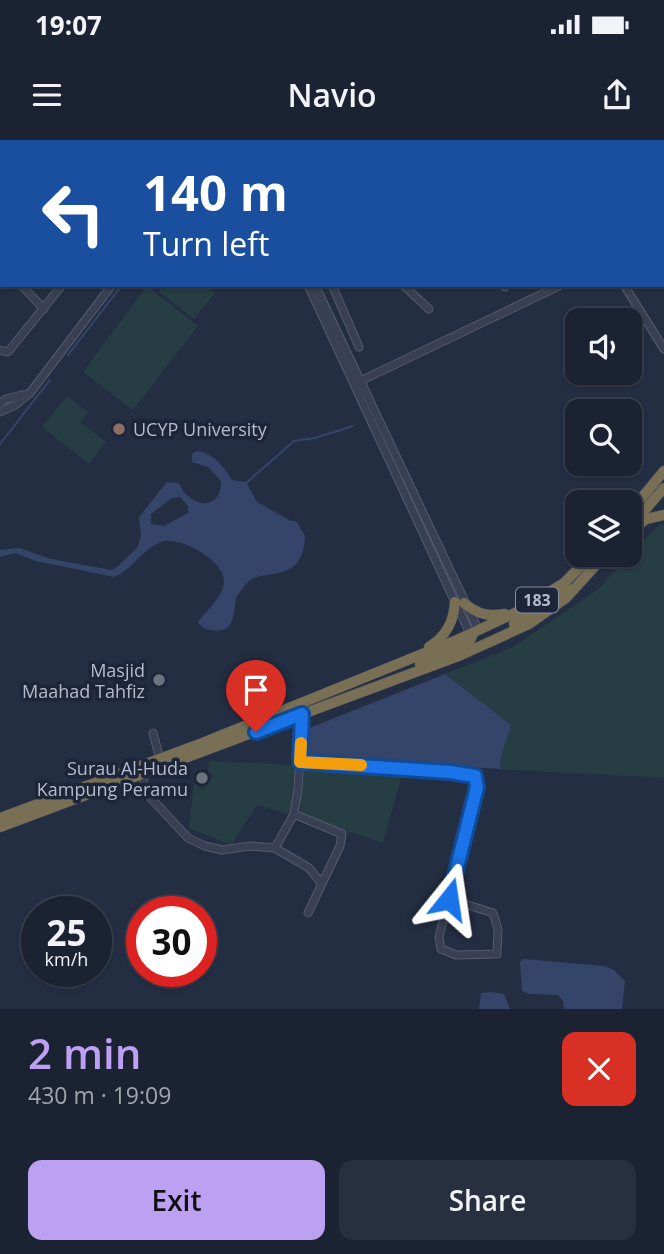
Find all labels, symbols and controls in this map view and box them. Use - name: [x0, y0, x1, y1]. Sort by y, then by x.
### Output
- text: 19:07: [35, 7, 102, 43]
- text: Navio: [287, 73, 377, 116]
- icon: menu: [28, 76, 66, 114]
- icon: share: [598, 76, 636, 114]
- text: 140 m: [143, 159, 288, 225]
- icon: left: [28, 168, 119, 259]
- text: Turn left: [143, 222, 269, 265]
- map controls: [565, 308, 642, 567]
- button: sound: [565, 308, 642, 385]
- button: search: [565, 399, 642, 476]
- place label: UCYP University: [133, 417, 268, 441]
- marker: UCYP University: [111, 421, 127, 437]
- button: layers: [565, 490, 642, 567]
- road number: 183: [516, 587, 558, 612]
- place label: Masjid Maahad Tahfiz: [22, 658, 145, 703]
- pin: [226, 660, 286, 732]
- icon: arrive: [237, 671, 275, 709]
- marker: Masjid Maahad Tahfiz: [151, 672, 167, 688]
- place label: Surau Al-Huda Kampung Peramu: [37, 756, 188, 801]
- marker: Surau Al-Huda Kampung Peramu: [194, 770, 210, 786]
- position arrow: [412, 862, 486, 936]
- speed limit sign: 30: [126, 896, 217, 987]
- text: 25: [46, 909, 87, 956]
- text: km/h: [45, 947, 88, 971]
- text: 2 min: [28, 1024, 141, 1081]
- button: close: [562, 1032, 636, 1106]
- text: 430 m · 19:09: [28, 1079, 171, 1111]
- button: Exit: [28, 1160, 325, 1240]
- button: Share: [339, 1160, 636, 1240]

